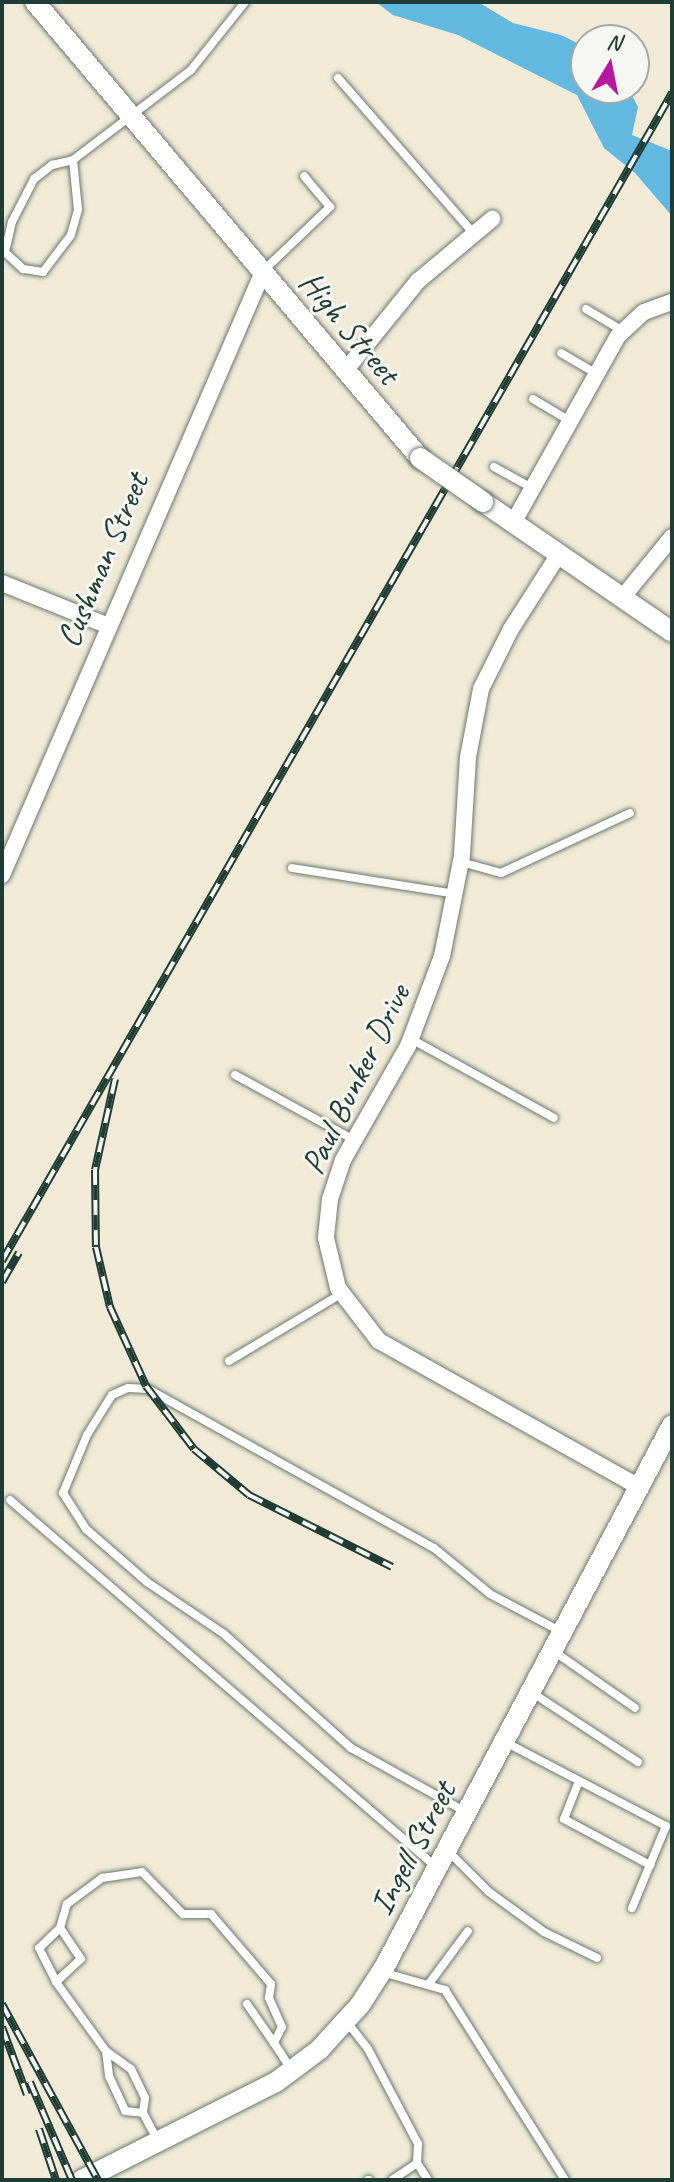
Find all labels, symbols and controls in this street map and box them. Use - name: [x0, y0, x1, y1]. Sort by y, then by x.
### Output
- north arrow: [570, 24, 650, 104]
- text: N: [605, 27, 623, 57]
- street label: High Street: [291, 262, 409, 392]
- street label: Cushman Street: [47, 467, 157, 653]
- street label: Paul Bunker Drive: [291, 977, 419, 1181]
- street label: Ingell Street: [360, 1774, 464, 1922]

